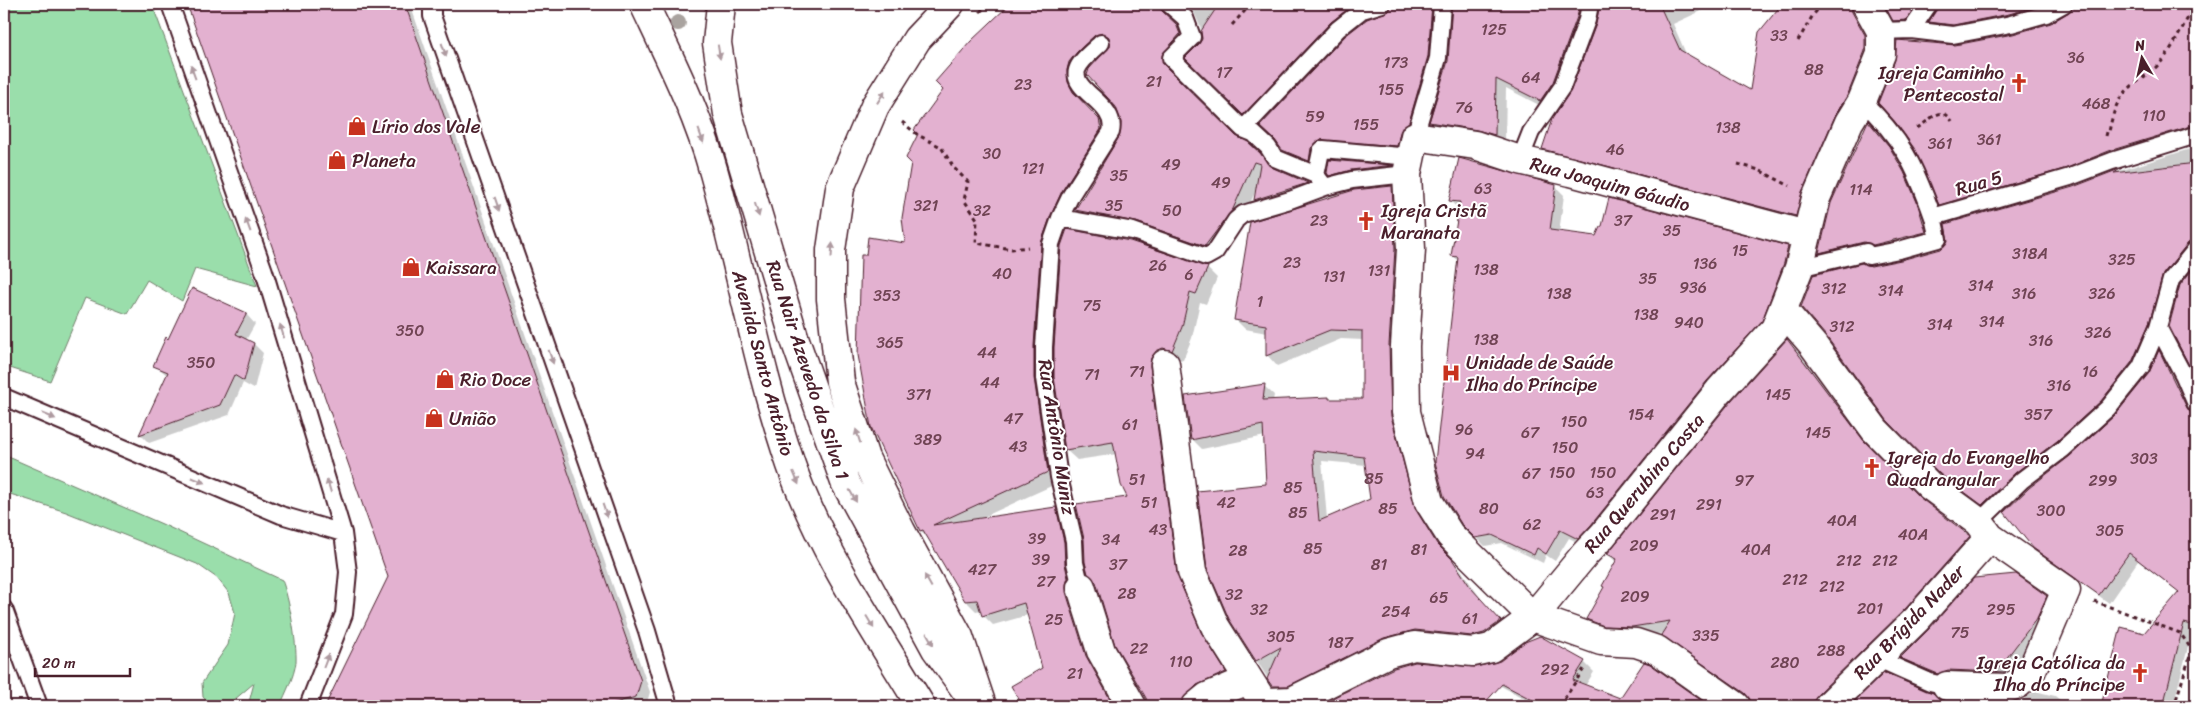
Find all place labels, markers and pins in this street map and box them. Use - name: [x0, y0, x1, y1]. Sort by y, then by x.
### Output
- place label: Igreja Caminho Pentecostal: [1877, 56, 2005, 111]
- church icon: Igreja Caminho Pentecostal: [2008, 72, 2030, 94]
- place label: Lírio dos Vale: [372, 110, 481, 143]
- shop icon: Lírio dos Vale: [346, 115, 368, 137]
- place label: Planeta: [352, 144, 416, 177]
- shop icon: Planeta: [326, 149, 348, 171]
- place label: Igreja Cristã Maranata: [1380, 194, 1487, 249]
- church icon: Igreja Cristã Maranata: [1355, 210, 1377, 232]
- place label: Kaissara: [426, 251, 497, 284]
- shop icon: Kaissara: [400, 256, 422, 278]
- place label: Unidade de Saúde Ilha do Príncipe: [1465, 346, 1613, 401]
- hospital icon: Unidade de Saúde Ilha do Príncipe: [1440, 362, 1462, 384]
- place label: Rio Doce: [460, 363, 532, 396]
- shop icon: Rio Doce: [434, 368, 456, 390]
- place label: União: [449, 402, 497, 435]
- shop icon: União: [423, 407, 445, 429]
- place label: Igreja do Evangelho Quadrangular: [1886, 441, 2049, 496]
- church icon: Igreja do Evangelho Quadrangular: [1861, 457, 1883, 479]
- place label: Igreja Católica da Ilha do Príncipe: [1976, 646, 2125, 701]
- church icon: Igreja Católica da Ilha do Príncipe: [2129, 662, 2151, 684]

